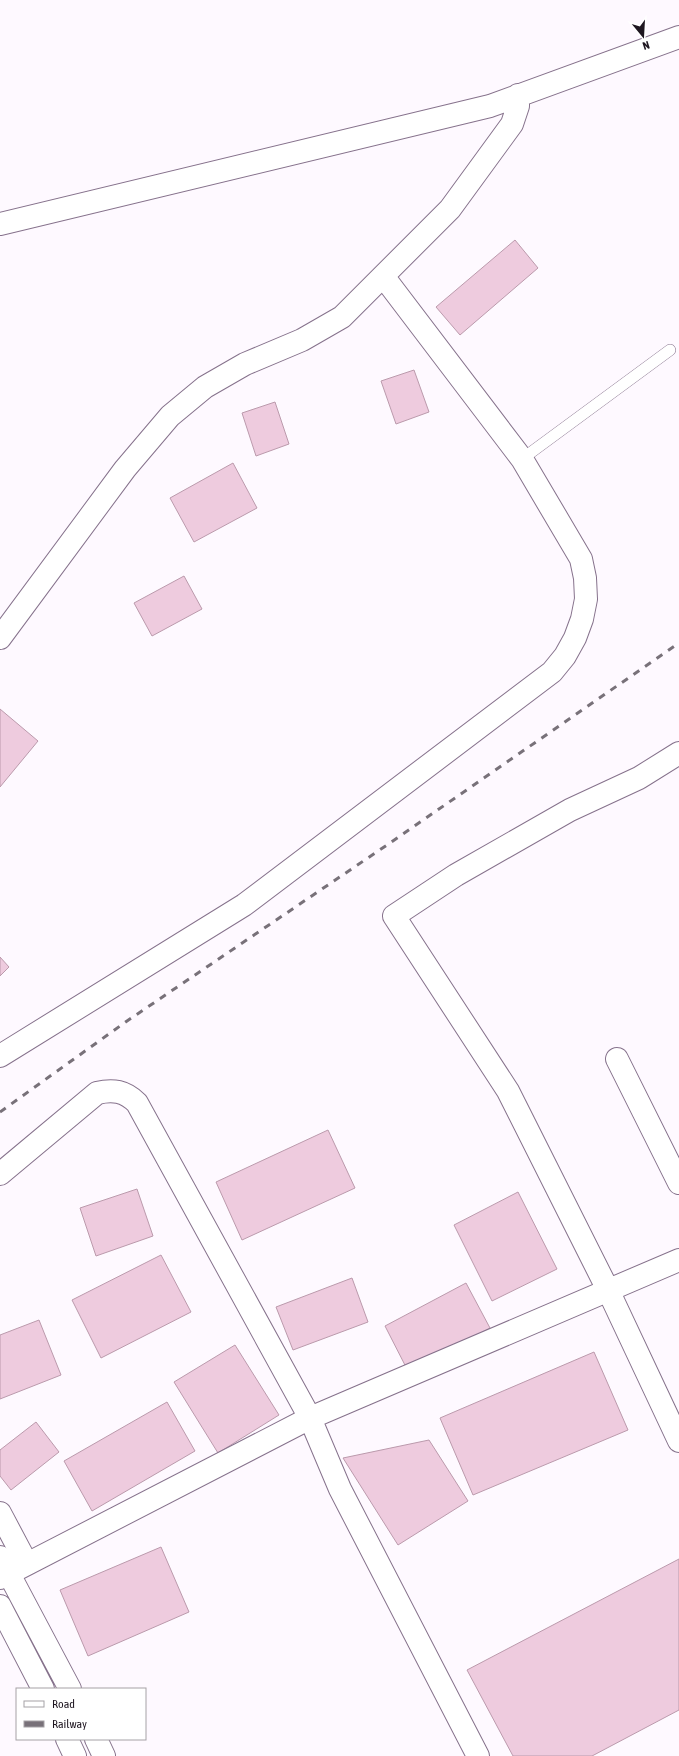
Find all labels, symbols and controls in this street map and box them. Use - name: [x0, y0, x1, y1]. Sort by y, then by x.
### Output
- north arrow: [623, 16, 663, 56]
- text: N: [641, 39, 651, 52]
- legend: [16, 1688, 146, 1740]
- text: Road: [52, 1697, 75, 1711]
- text: Railway: [52, 1717, 87, 1731]

